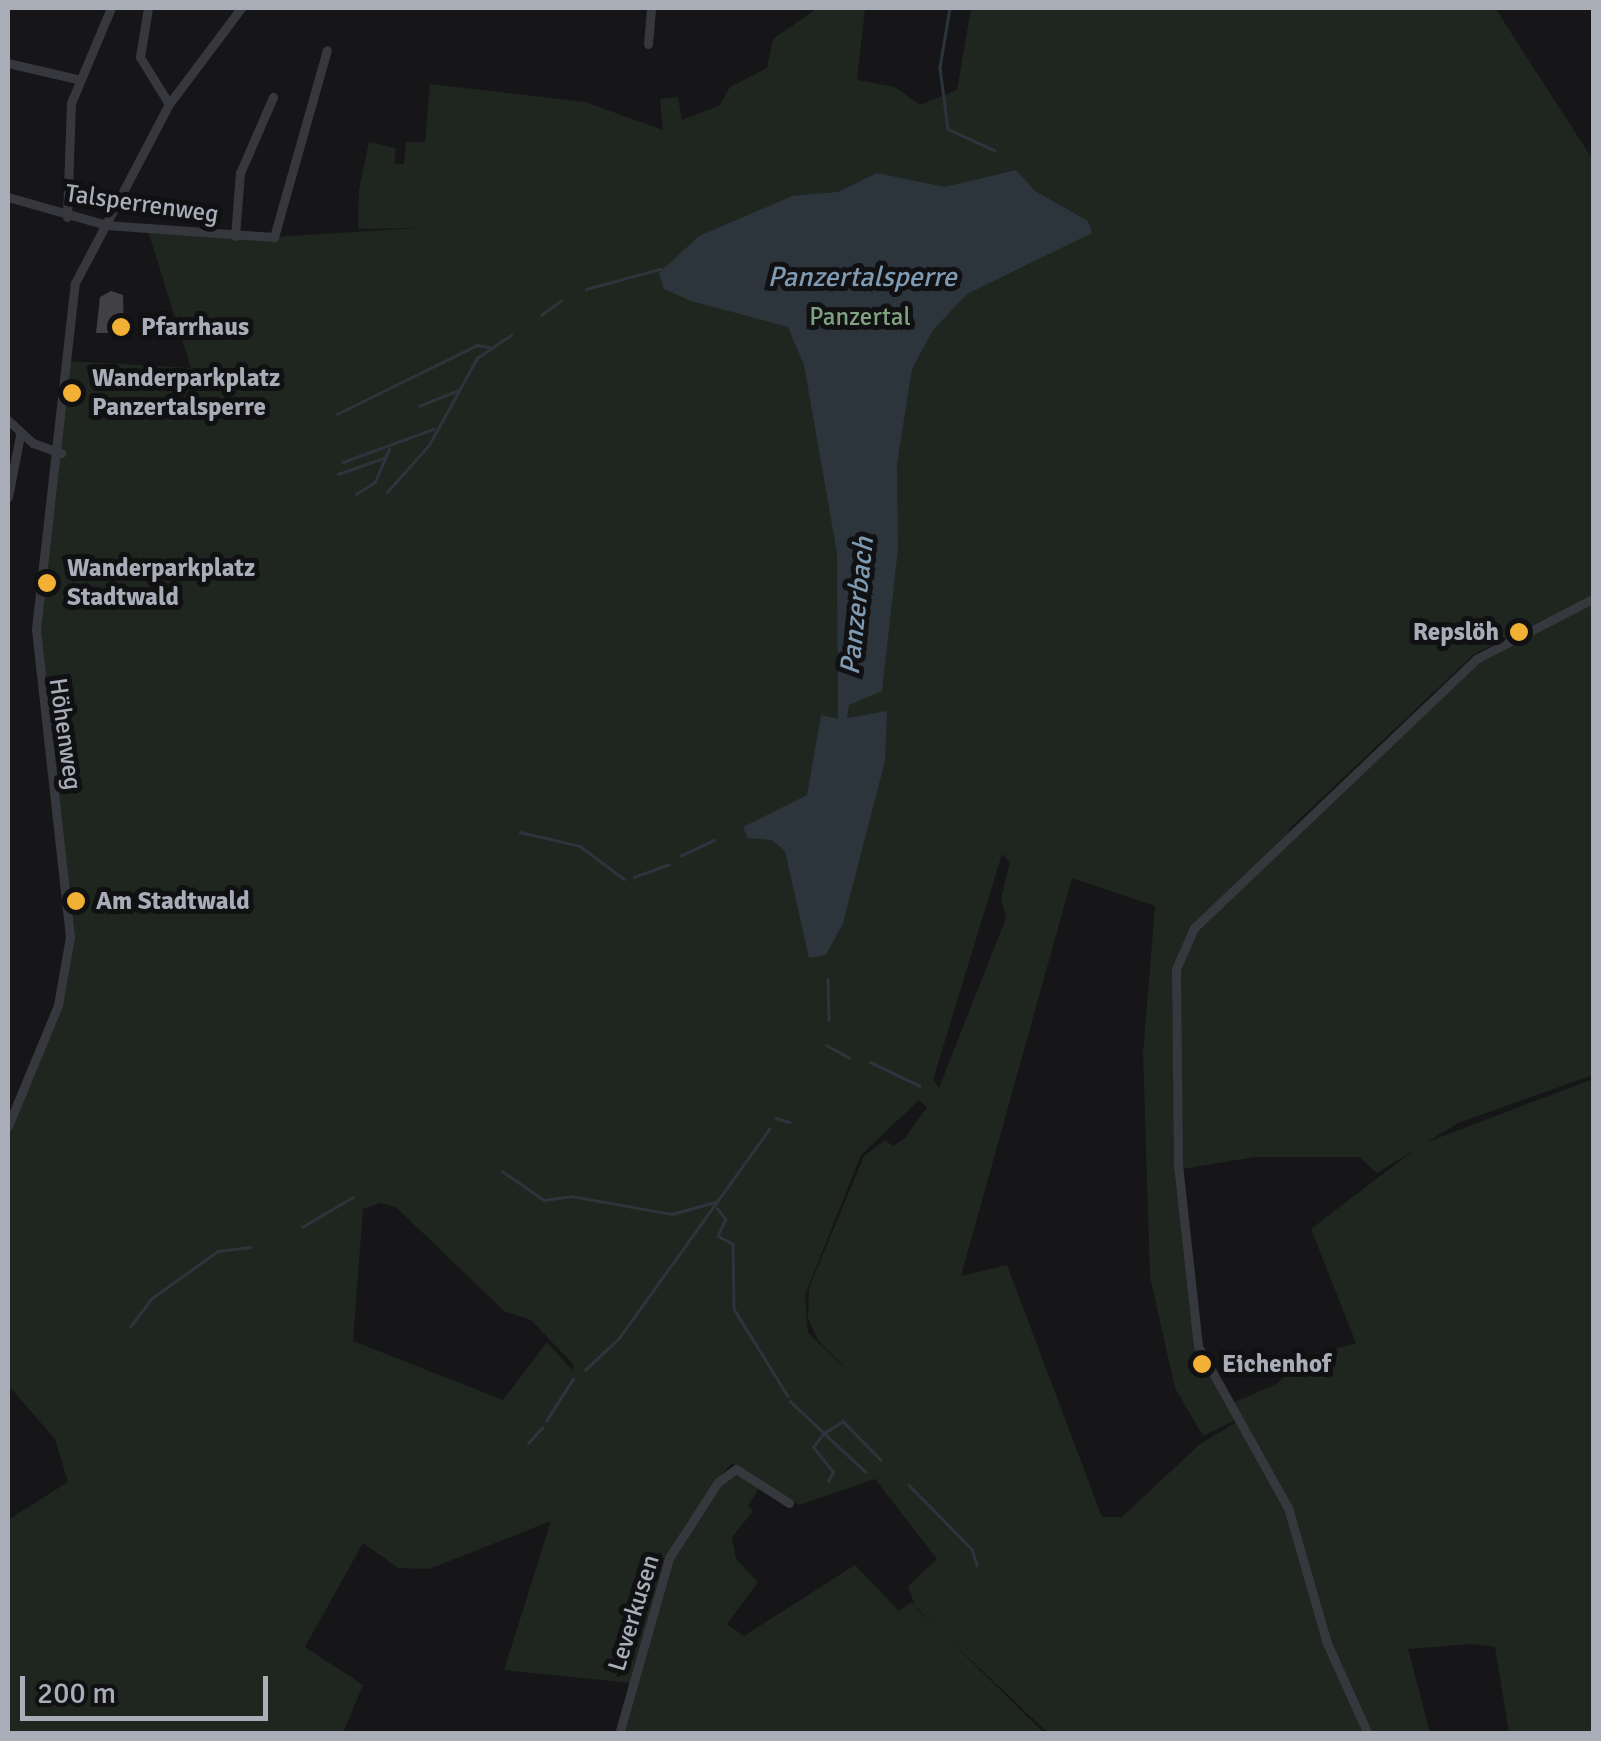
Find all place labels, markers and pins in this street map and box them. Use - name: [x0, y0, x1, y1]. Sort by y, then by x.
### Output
- place label: Pfarrhaus: [141, 312, 249, 342]
- marker: Pfarrhaus: [110, 316, 132, 338]
- place label: Wanderparkplatz Panzertalsperre: [92, 364, 280, 423]
- marker: Wanderparkplatz Panzertalsperre: [61, 382, 83, 404]
- place label: Wanderparkplatz Stadtwald: [67, 554, 255, 613]
- marker: Wanderparkplatz Stadtwald: [36, 572, 58, 594]
- place label: Repslöh: [1413, 617, 1499, 647]
- marker: Repslöh: [1508, 621, 1530, 643]
- place label: Am Stadtwald: [96, 886, 250, 916]
- marker: Am Stadtwald: [65, 890, 87, 912]
- place label: Eichenhof: [1222, 1349, 1331, 1379]
- marker: Eichenhof: [1191, 1353, 1213, 1375]

